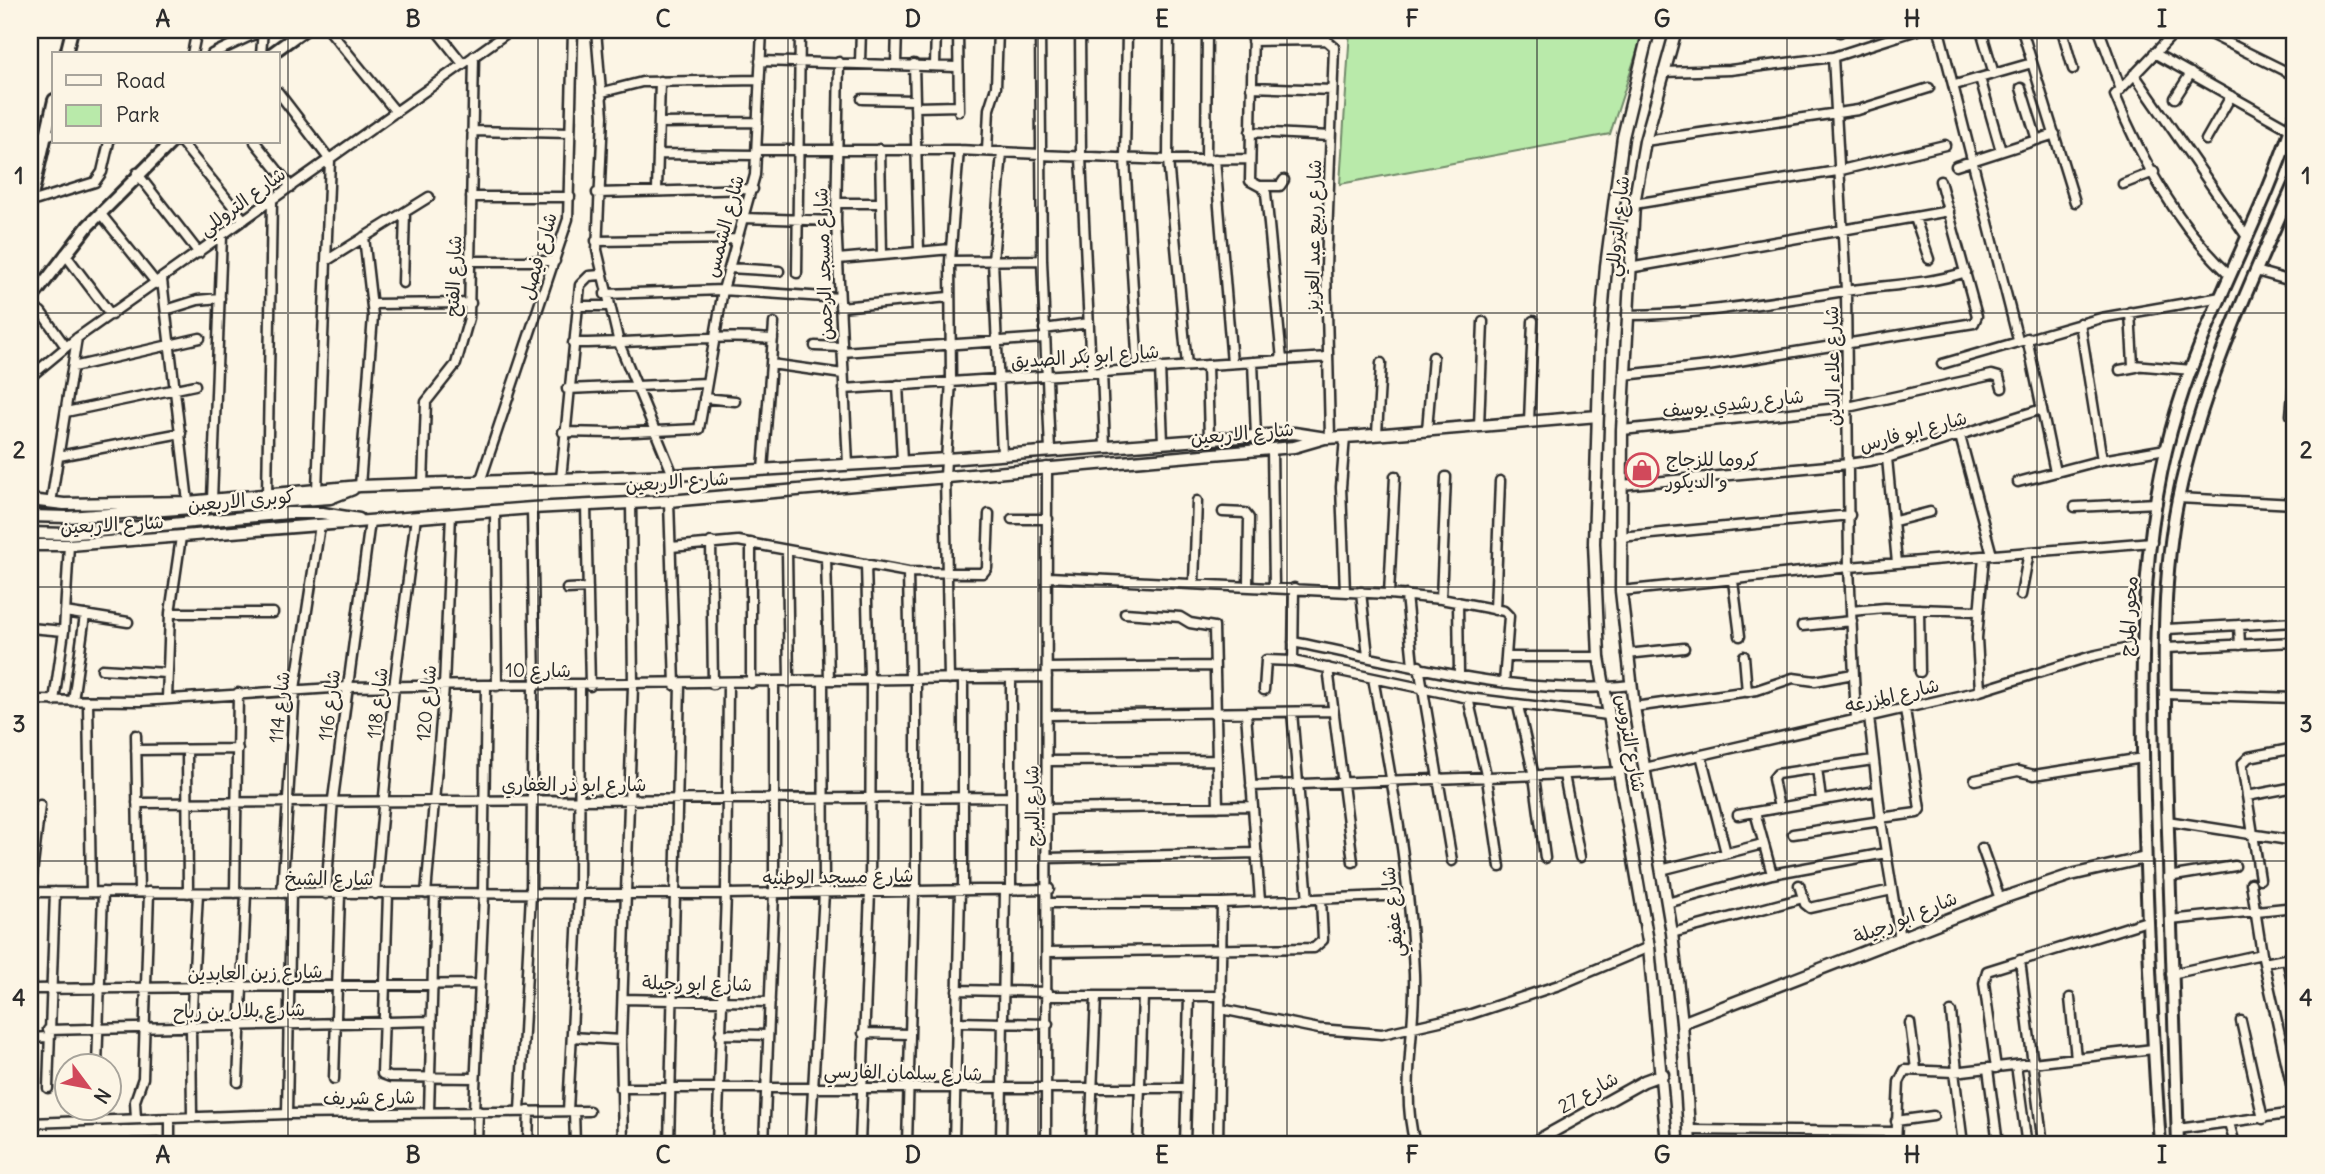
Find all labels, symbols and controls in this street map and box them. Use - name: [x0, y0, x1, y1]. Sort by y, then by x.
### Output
- text: A: [156, 4, 171, 33]
- text: B: [405, 4, 421, 33]
- text: C: [655, 4, 671, 33]
- text: D: [905, 4, 921, 33]
- text: E: [1155, 4, 1169, 33]
- text: F: [1405, 4, 1419, 33]
- text: G: [1654, 4, 1670, 33]
- text: H: [1904, 4, 1920, 33]
- text: I: [2157, 4, 2167, 33]
- legend: [52, 52, 280, 144]
- text: Road: [116, 67, 165, 94]
- text: Park: [116, 101, 159, 128]
- street label: شارع ربيع عبد العزيز: [1300, 159, 1328, 315]
- text: 1: [14, 161, 24, 190]
- street label: شارع التروللي: [194, 161, 293, 245]
- text: 1: [2301, 161, 2311, 190]
- street label: شارع الشمس: [699, 172, 751, 280]
- street label: شارع التروللي: [1600, 174, 1639, 278]
- street label: شارع مسجد الرحمن: [808, 187, 840, 341]
- street label: شارع فيصل: [514, 210, 564, 303]
- street label: شارع الفتح: [440, 235, 468, 317]
- street label: شارع علاء الدين: [1819, 305, 1847, 427]
- street label: شارع ابو بكر الصديق: [1010, 339, 1160, 375]
- street label: شارع رشدي يوسف: [1661, 384, 1805, 425]
- street label: شارع ابو فارس: [1856, 405, 1970, 459]
- street label: شارع الاربعين: [1189, 417, 1295, 451]
- text: 2: [13, 435, 26, 464]
- text: 2: [2300, 435, 2313, 464]
- place label: كروما للزجاج و الديكور: [1664, 447, 1759, 494]
- shop icon: كروما للزجاج و الديكور: [1623, 451, 1661, 489]
- street label: شارع الاربعين: [624, 465, 730, 499]
- street label: كوبرى الاربعين: [187, 483, 296, 518]
- street label: شارع الاربعين: [60, 509, 165, 541]
- street label: محور المرج: [2113, 575, 2144, 657]
- street label: شارع 10: [505, 658, 571, 684]
- street label: شارع 120: [411, 664, 443, 742]
- street label: شارع 118: [361, 666, 395, 740]
- street label: شارع 116: [313, 668, 347, 742]
- street label: شارع 114: [263, 670, 297, 744]
- street label: شارع المزرعه: [1843, 673, 1942, 719]
- street label: شارع التروس: [1609, 692, 1651, 794]
- text: 3: [12, 709, 26, 738]
- text: 3: [2299, 709, 2313, 738]
- street label: شارع البرج: [1019, 765, 1047, 847]
- street label: شارع ابو ذر الغفاري: [502, 772, 647, 799]
- street label: شارع مسجد الوطنيه: [762, 863, 914, 891]
- street label: شارع عفيفي: [1375, 865, 1414, 959]
- street label: شارع الشيخ: [285, 866, 373, 892]
- street label: شارع ابو رجيلة: [1850, 885, 1961, 951]
- street label: شارع زين العابدين: [187, 959, 323, 987]
- street label: شارع ابو رجيلة: [642, 970, 752, 998]
- text: 4: [12, 983, 26, 1012]
- text: 4: [2299, 983, 2313, 1012]
- street label: شارع بلال بن رباح: [173, 997, 305, 1025]
- north arrow: [52, 1052, 122, 1122]
- street label: شارع سلمان الفارسي: [823, 1059, 983, 1090]
- street label: شارع 27: [1554, 1066, 1623, 1120]
- text: N: [89, 1084, 116, 1108]
- street label: شارع شريف: [323, 1084, 415, 1112]
- text: A: [156, 1140, 171, 1169]
- text: B: [405, 1140, 421, 1169]
- text: C: [655, 1140, 671, 1169]
- text: D: [905, 1140, 921, 1169]
- text: E: [1155, 1140, 1169, 1169]
- text: F: [1405, 1140, 1419, 1169]
- text: G: [1654, 1140, 1670, 1169]
- text: H: [1904, 1140, 1920, 1169]
- text: I: [2157, 1140, 2167, 1169]

